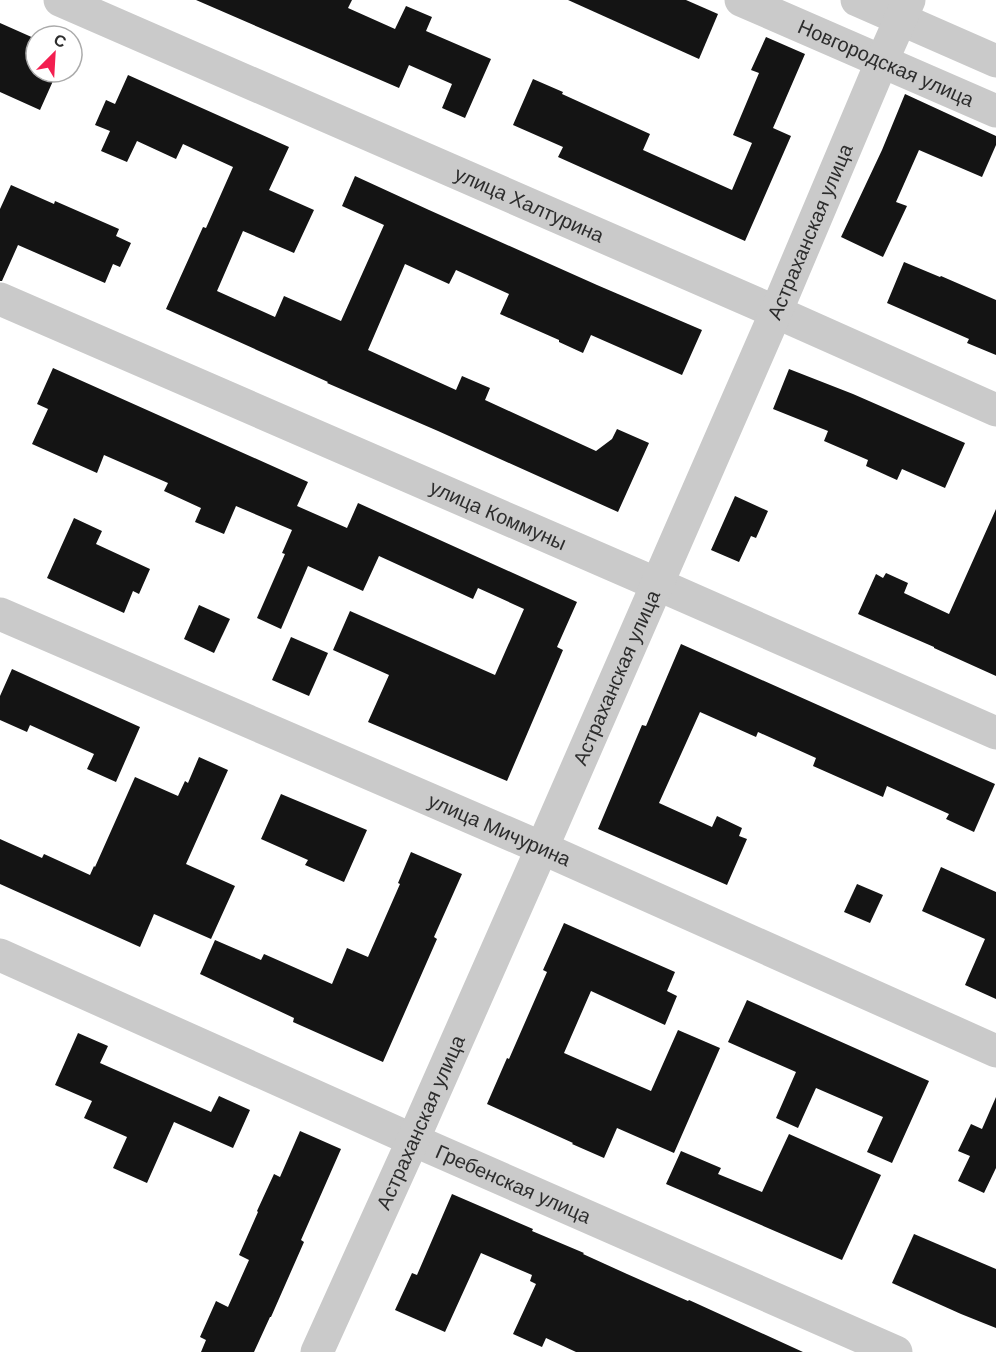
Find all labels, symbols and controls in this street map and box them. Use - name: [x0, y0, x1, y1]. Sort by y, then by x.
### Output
- street label: Новгородская улица: [795, 15, 978, 111]
- north arrow: [24, 24, 84, 84]
- text: С: [51, 31, 69, 51]
- street label: Астраханская улица: [763, 140, 857, 323]
- street label: улица Халтурина: [451, 162, 608, 247]
- street label: улица Коммуны: [427, 476, 570, 554]
- street label: Астраханская улица: [569, 586, 665, 768]
- street label: улица Мичурина: [425, 789, 575, 871]
- street label: Астраханская улица: [372, 1031, 469, 1213]
- street label: Гребенская улица: [432, 1140, 595, 1228]

